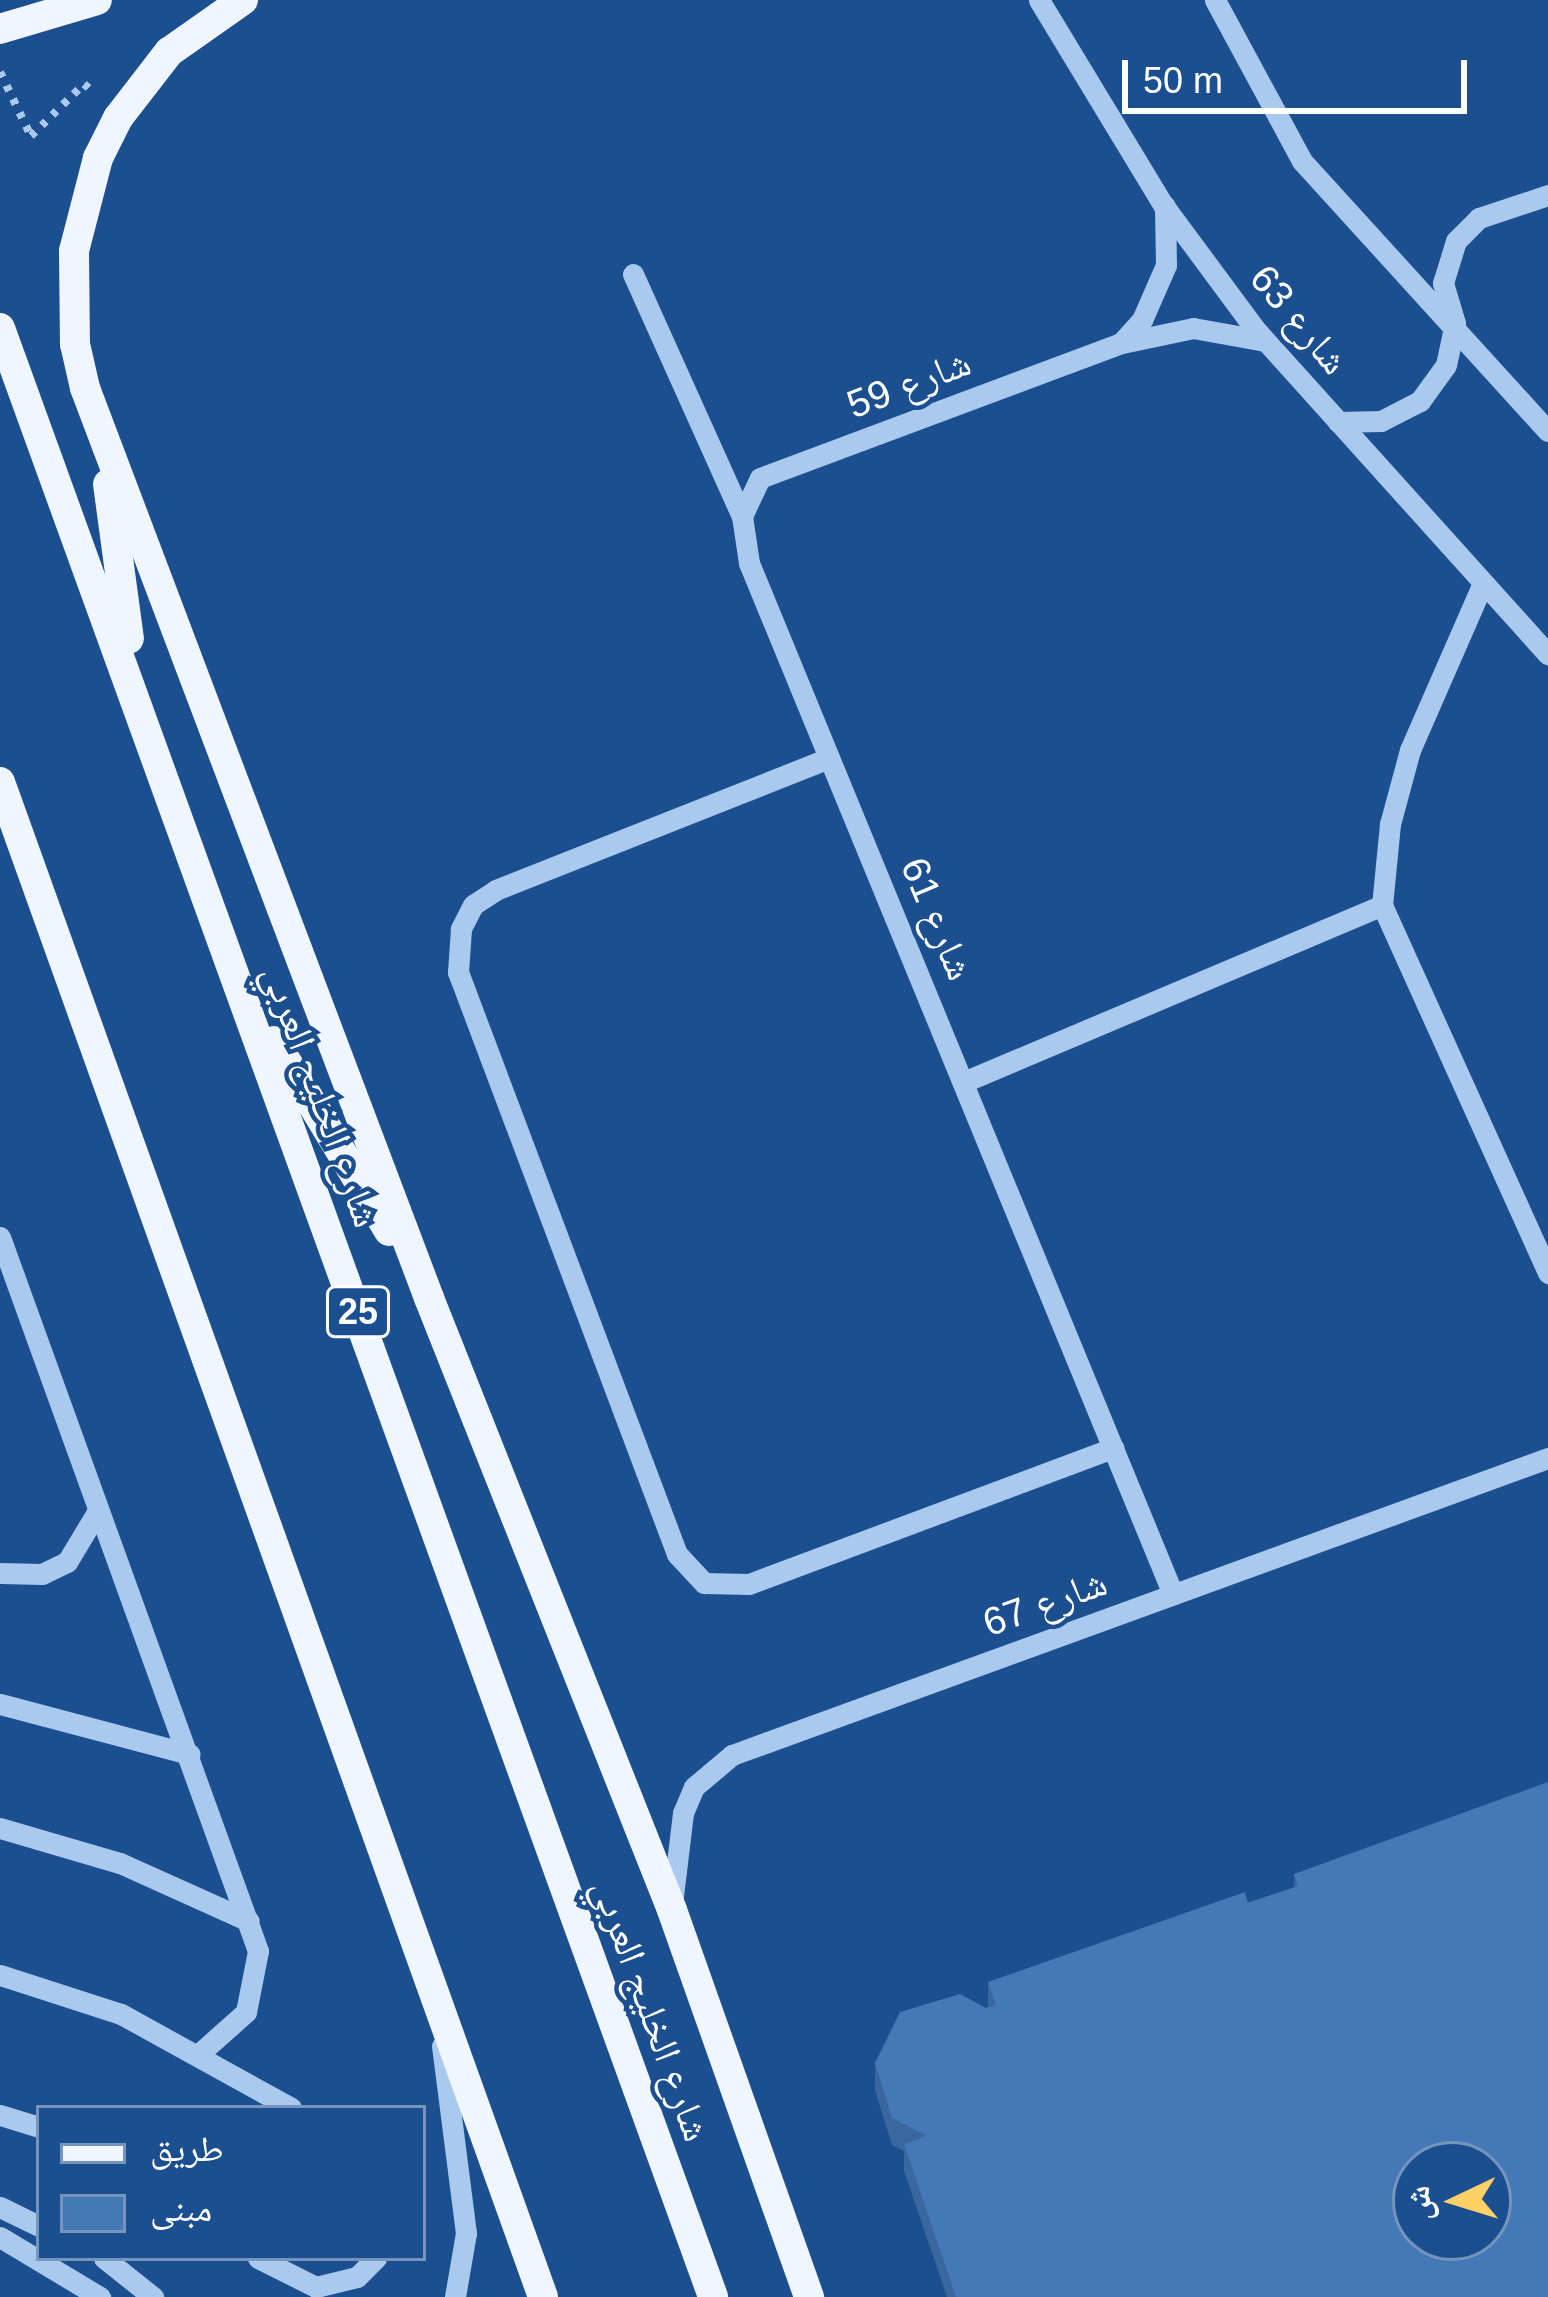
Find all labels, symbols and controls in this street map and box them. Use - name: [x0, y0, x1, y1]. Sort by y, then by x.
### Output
- scale bar: [1128, 36, 1473, 110]
- text: 50 m: [1143, 60, 1223, 101]
- street label: شارع 63: [1240, 256, 1358, 384]
- street label: شارع 59: [841, 339, 977, 429]
- street label: شارع 61: [890, 851, 984, 987]
- street label: شارع الخليج العربي: [252, 958, 390, 1234]
- road number: 25: [325, 1282, 391, 1342]
- street label: شارع 67: [977, 1559, 1113, 1647]
- street label: شارع الخليج العربي: [582, 1872, 720, 2148]
- legend: [36, 2105, 426, 2261]
- text: طريق: [150, 2128, 224, 2169]
- north arrow: [1392, 2141, 1512, 2261]
- text: ش: [1399, 2185, 1438, 2222]
- text: مبنى: [150, 2188, 212, 2229]

